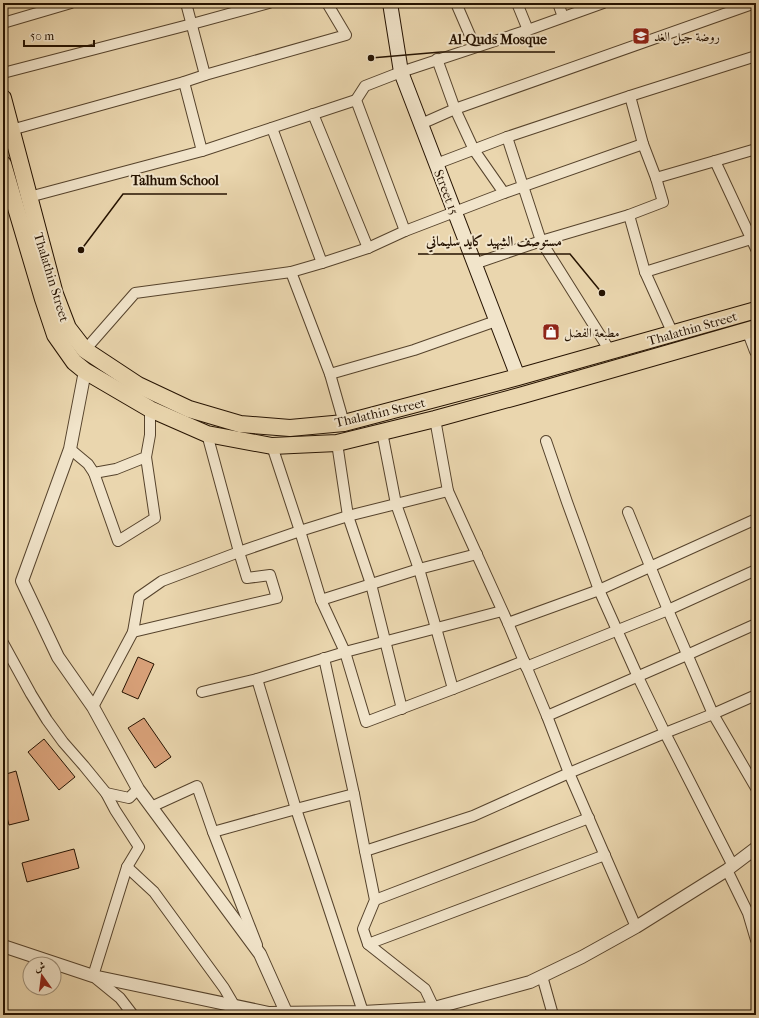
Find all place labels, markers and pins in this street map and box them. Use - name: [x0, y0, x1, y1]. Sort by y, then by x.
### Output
- callout: Al-Quds Mosque: [441, 26, 555, 52]
- school or university icon: روضة جيل الغد: [631, 26, 651, 46]
- place label: روضة جيل الغد: [654, 29, 720, 46]
- callout: Talhum School: [123, 168, 227, 194]
- callout: مستوصف الشهيد كايد سليماني: [418, 228, 570, 254]
- shop icon: مطبعة الفضل: [541, 322, 561, 342]
- place label: مطبعة الفضل: [564, 325, 620, 342]

